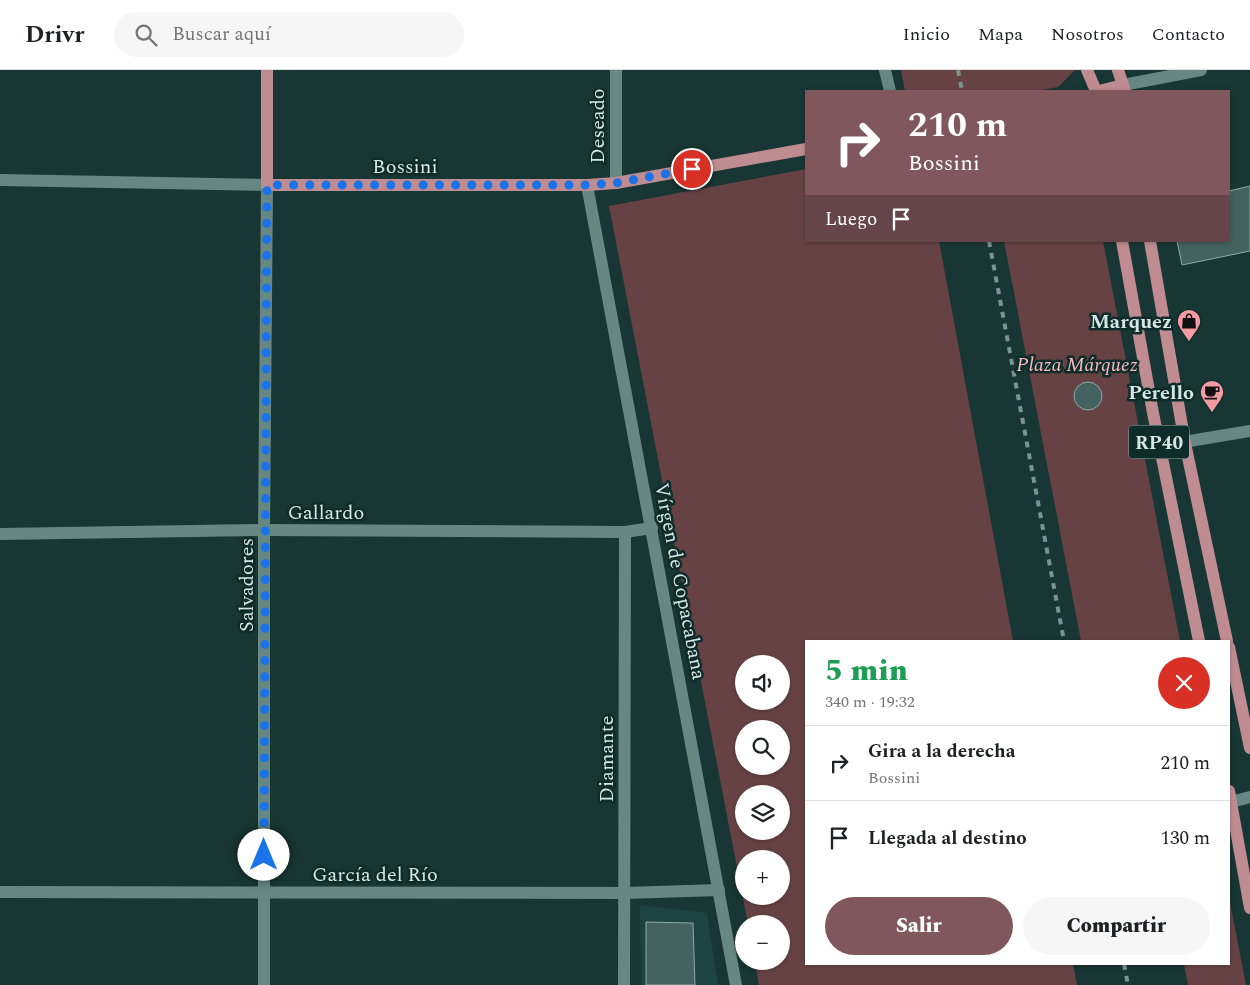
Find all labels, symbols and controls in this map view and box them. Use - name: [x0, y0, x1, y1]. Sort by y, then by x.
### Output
- search box: [114, 12, 464, 57]
- text: Drivr: [25, 17, 84, 53]
- text: Buscar aquí: [172, 20, 271, 49]
- icon: search: [132, 21, 160, 49]
- text: Inicio: [903, 21, 950, 48]
- text: Mapa: [978, 21, 1023, 48]
- text: Nosotros: [1051, 21, 1124, 48]
- text: Contacto: [1152, 21, 1225, 48]
- street label: Deseado: [583, 88, 613, 164]
- text: 210 m: [908, 99, 1007, 152]
- icon: right: [825, 110, 890, 175]
- text: Bossini: [908, 147, 980, 180]
- pin: [671, 148, 713, 190]
- street label: Bossini: [372, 152, 438, 182]
- icon: arrive: [678, 155, 706, 183]
- text: Luego: [825, 205, 877, 234]
- icon: arrive: [887, 205, 915, 233]
- place label: Marquez: [1090, 307, 1172, 337]
- shop icon: Marquez: [1176, 308, 1202, 342]
- park label: Plaza Márquez: [1016, 350, 1138, 380]
- place label: Perello: [1128, 378, 1194, 408]
- cafe icon: Perello: [1199, 379, 1225, 413]
- road number: RP40: [1129, 426, 1189, 458]
- street label: Vírgen de Copacabana: [646, 480, 714, 682]
- street label: Gallardo: [288, 498, 364, 528]
- street label: Salvadores: [232, 538, 262, 632]
- text: 5 min: [825, 648, 908, 694]
- map controls: [735, 655, 790, 970]
- button: sound: [735, 655, 790, 710]
- button: close: [1158, 657, 1210, 709]
- text: 340 m · 19:32: [825, 690, 915, 714]
- street label: Diamante: [592, 716, 622, 802]
- button: search: [735, 720, 790, 775]
- text: Gira a la derecha: [868, 737, 1015, 766]
- icon: right: [825, 749, 853, 777]
- text: 210 m: [1160, 749, 1210, 778]
- text: Bossini: [868, 766, 920, 790]
- button: layers: [735, 785, 790, 840]
- icon: arrive: [825, 824, 853, 852]
- text: Llegada al destino: [868, 824, 1027, 853]
- text: 130 m: [1160, 824, 1210, 853]
- position arrow: [237, 828, 289, 880]
- button: +: [735, 850, 790, 905]
- street label: García del Río: [312, 860, 438, 890]
- button: Salir: [825, 897, 1013, 955]
- button: Compartir: [1023, 897, 1210, 955]
- button: −: [735, 915, 790, 970]

